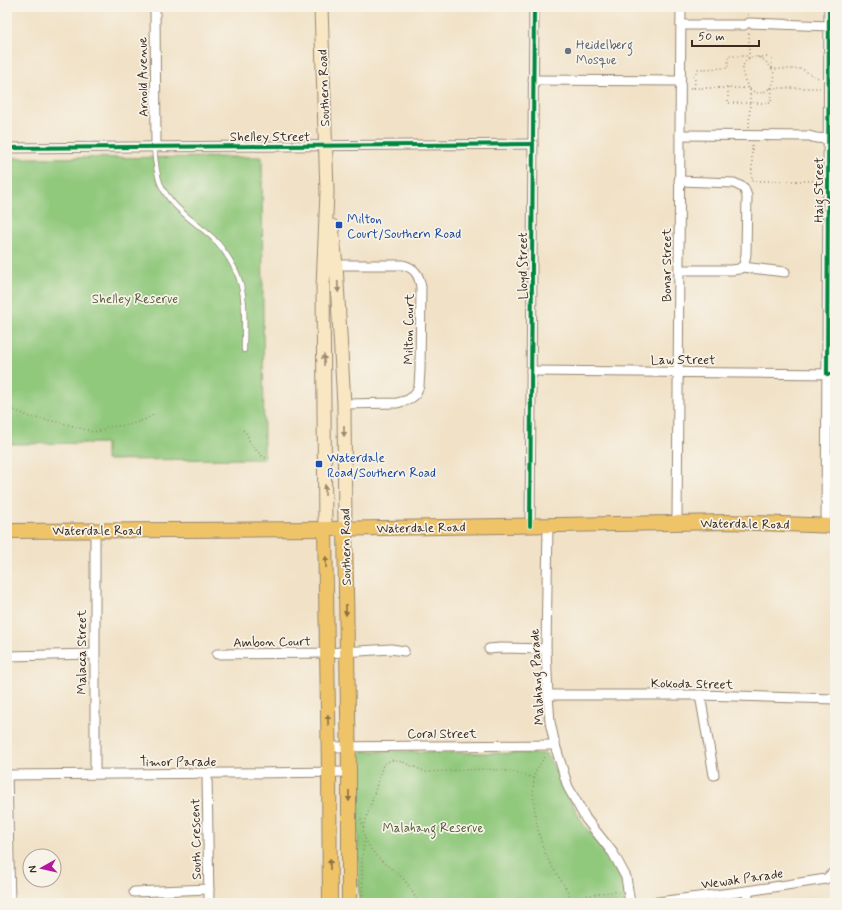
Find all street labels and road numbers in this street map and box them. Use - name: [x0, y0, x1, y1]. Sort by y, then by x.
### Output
- street label: Arnold Avenue: [134, 37, 153, 117]
- street label: Southern Road: [315, 49, 334, 127]
- street label: Shelley Street: [230, 129, 310, 146]
- street label: Haig Street: [811, 157, 830, 223]
- street label: Bonar Street: [659, 228, 676, 302]
- street label: Lloyd Street: [515, 232, 532, 300]
- street label: Milton Court: [400, 293, 419, 365]
- street label: Law Street: [651, 352, 715, 369]
- street label: Southern Road: [337, 508, 356, 586]
- street label: Waterdale Road: [700, 515, 790, 534]
- street label: Waterdale Road: [376, 519, 466, 538]
- street label: Waterdale Road: [52, 523, 142, 540]
- street label: Malacca Street: [74, 609, 91, 694]
- street label: Malahang Parade: [526, 628, 551, 726]
- street label: Ambon Court: [233, 633, 311, 652]
- street label: Kokoda Street: [651, 675, 734, 694]
- street label: Coral Street: [407, 726, 477, 743]
- street label: Timor Parade: [140, 754, 216, 771]
- street label: South Crescent: [187, 798, 206, 880]
- street label: Wewak Parade: [700, 865, 784, 894]

